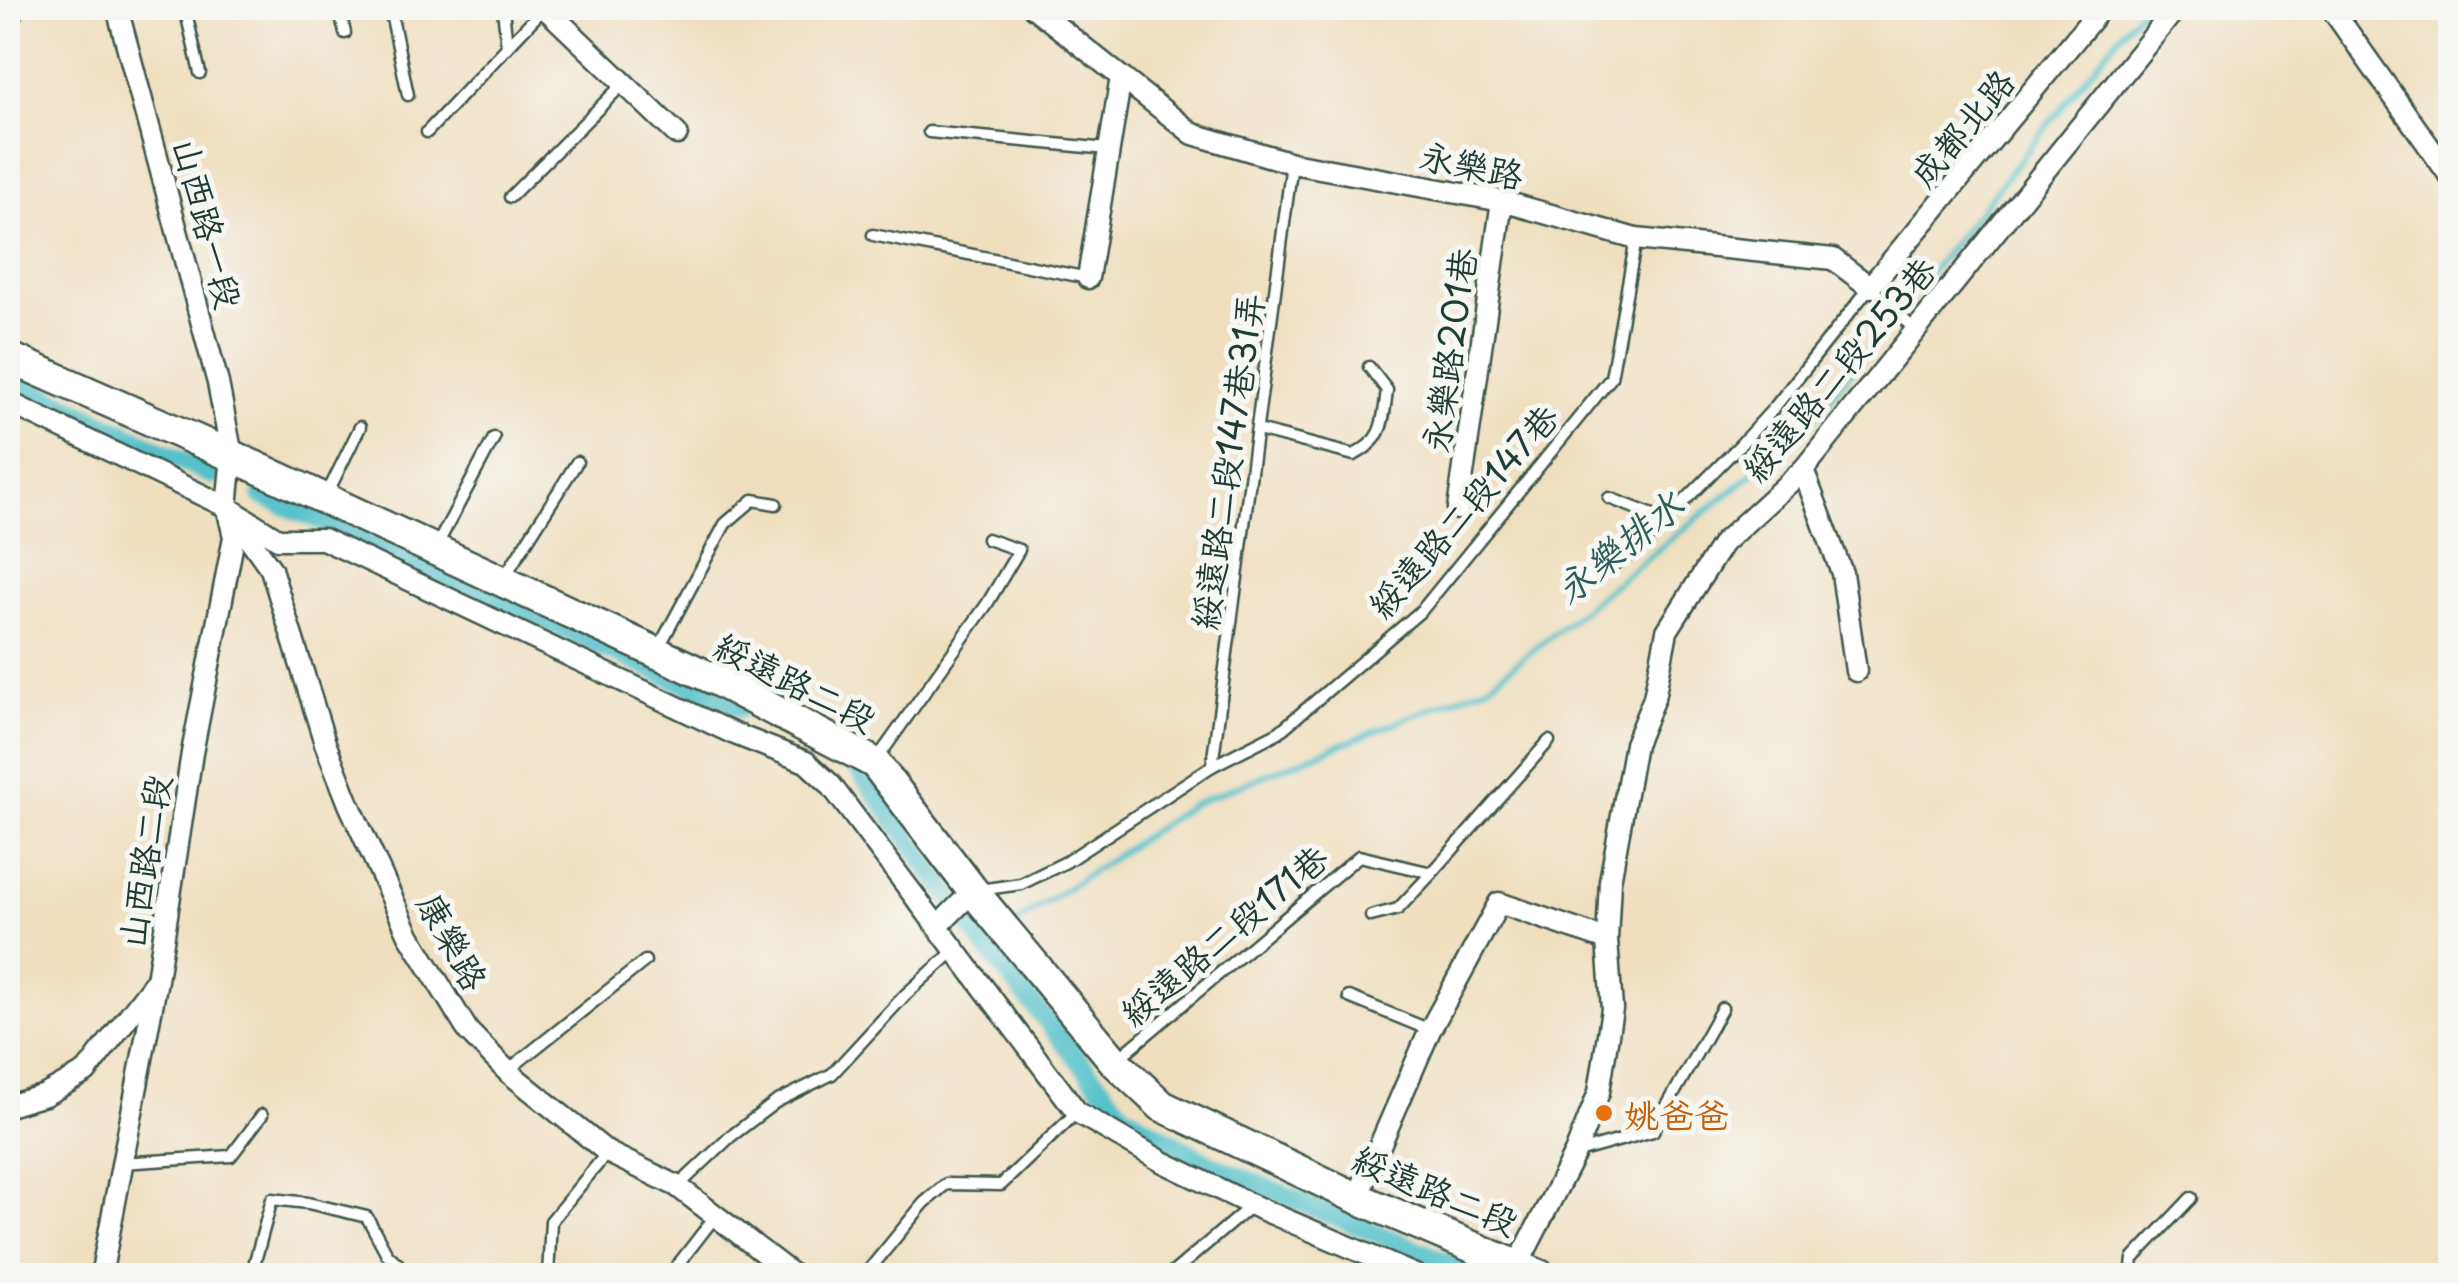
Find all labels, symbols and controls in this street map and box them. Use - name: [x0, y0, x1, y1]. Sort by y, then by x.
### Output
- street label: 成都北路: [1896, 56, 2026, 198]
- street label: 永樂路: [1415, 127, 1529, 201]
- street label: 山西路一段: [161, 132, 257, 314]
- street label: 永樂路201巷: [1407, 244, 1489, 456]
- street label: 綏遠路二段253巷: [1728, 244, 1948, 492]
- street label: 綏遠路二段147巷31弄: [1176, 289, 1276, 633]
- street label: 綏遠路二段147巷: [1354, 391, 1570, 629]
- water label: 永樂排水: [1541, 475, 1696, 616]
- street label: 綏遠路二段: [706, 618, 886, 744]
- street label: 山西路二段: [103, 770, 183, 952]
- street label: 綏遠路二段171巷: [1107, 831, 1339, 1037]
- street label: 康樂路: [405, 882, 503, 1000]
- place label: 姚爸爸: [1624, 1087, 1729, 1140]
- marker: 姚爸爸: [1593, 1102, 1615, 1124]
- street label: 綏遠路二段: [1345, 1130, 1527, 1248]

